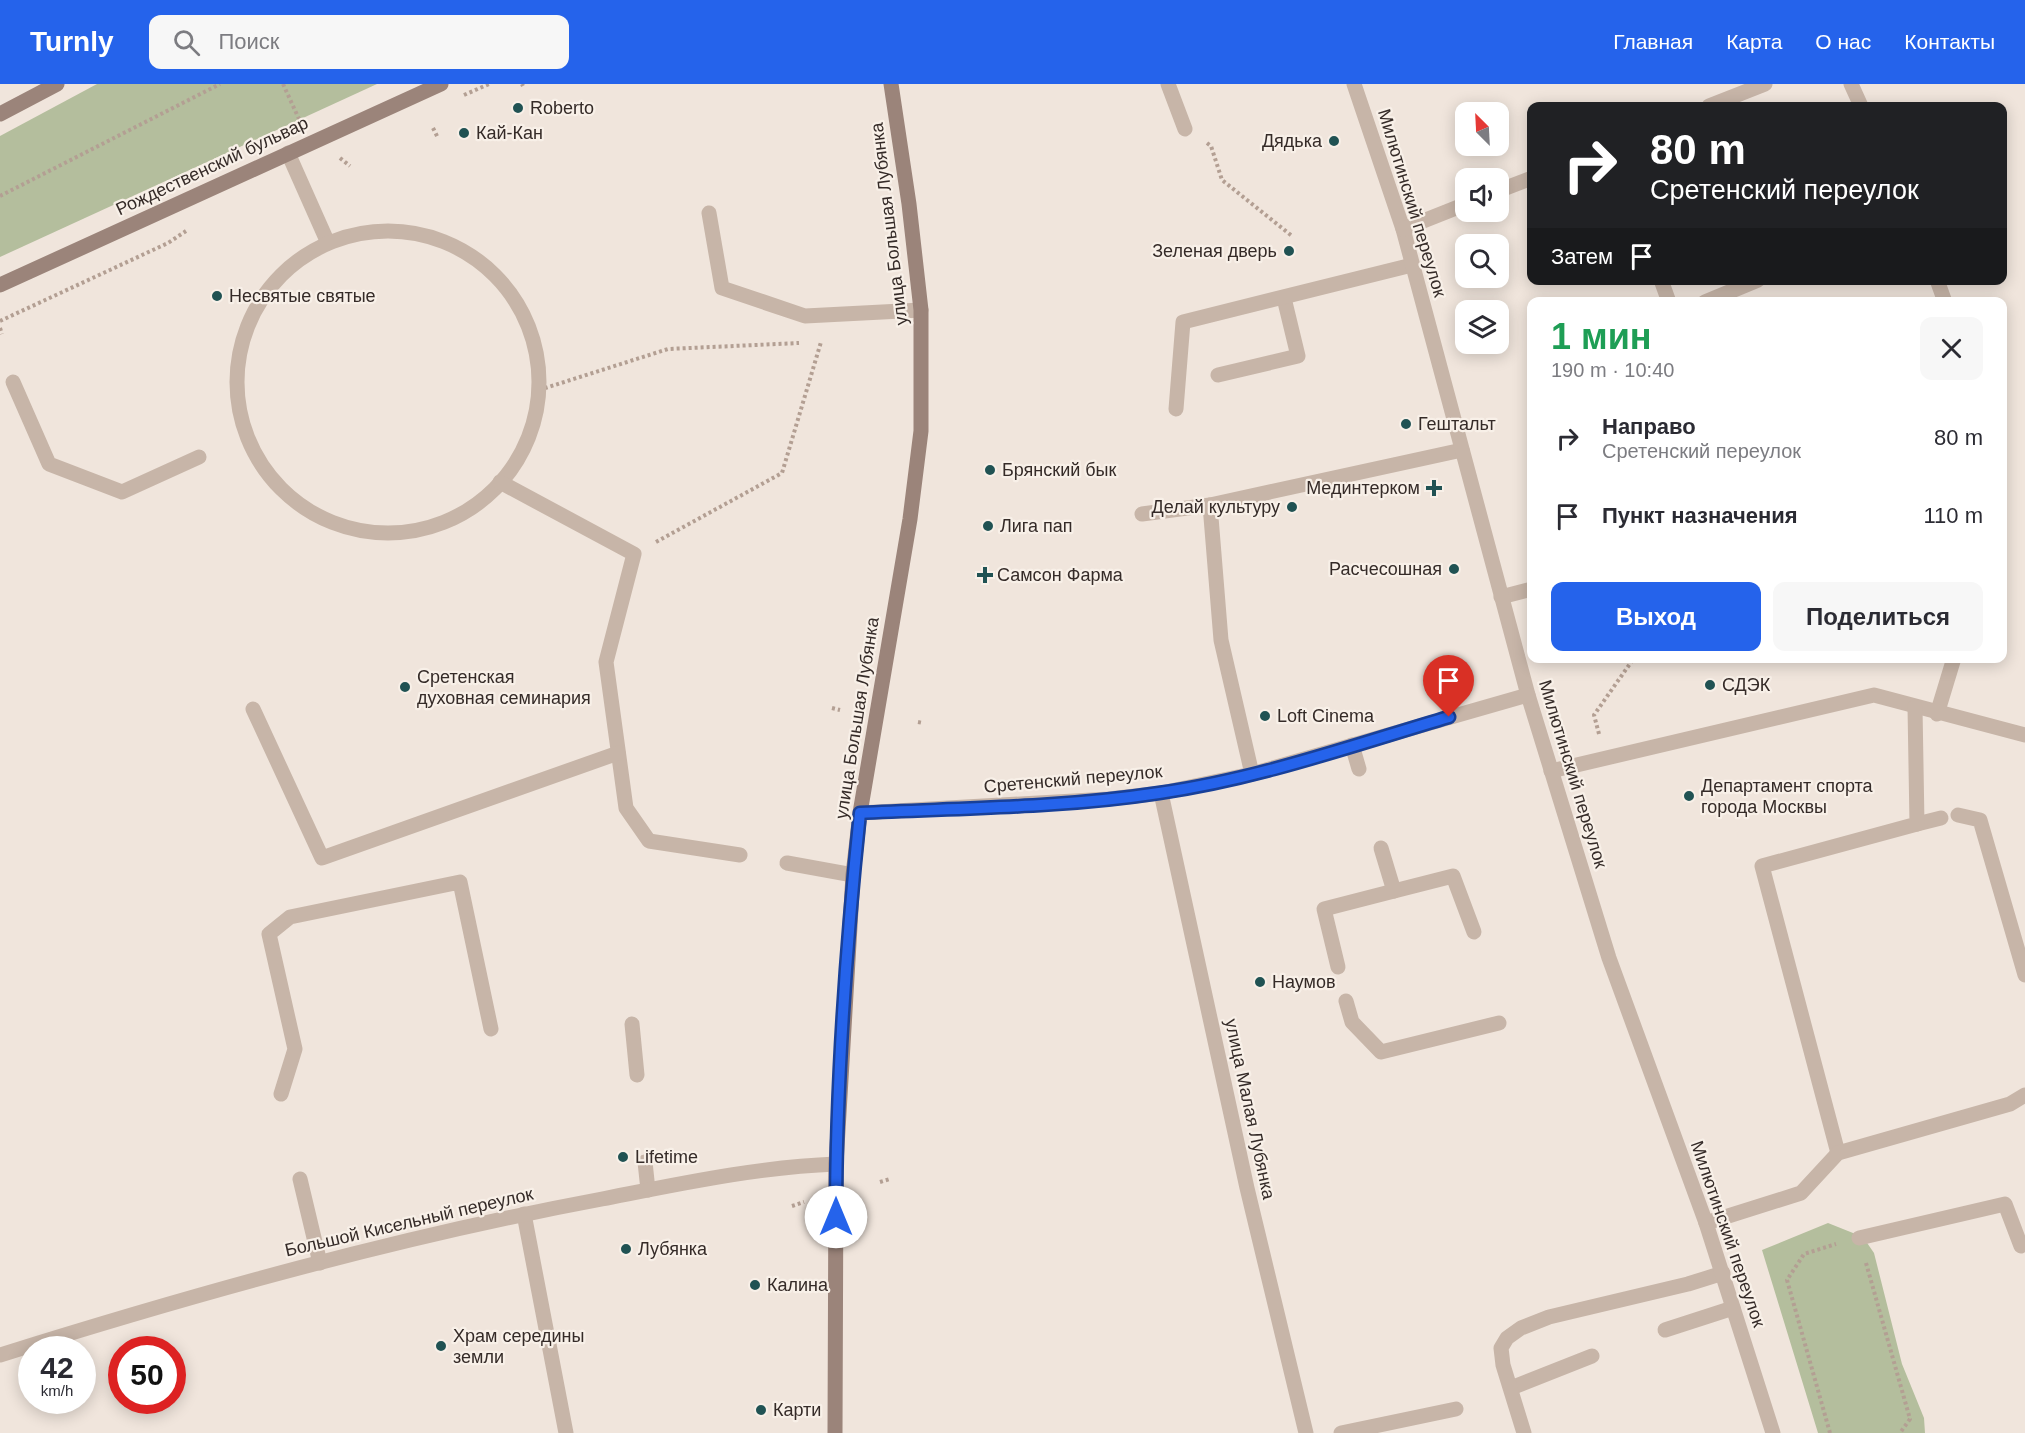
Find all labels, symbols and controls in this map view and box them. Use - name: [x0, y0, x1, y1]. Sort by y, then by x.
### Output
- search box: [149, 15, 569, 69]
- text: Turnly: [30, 26, 113, 57]
- icon: search: [170, 26, 203, 59]
- text: Поиск: [218, 29, 279, 54]
- text: Главная: [1613, 30, 1693, 53]
- text: Карта: [1726, 30, 1782, 53]
- text: О нас: [1815, 30, 1871, 53]
- text: Контакты: [1904, 30, 1995, 53]
- place label: Roberto: [530, 98, 594, 118]
- marker: Roberto: [511, 101, 525, 115]
- north arrow: [1455, 102, 1509, 156]
- map controls: [1455, 102, 1509, 354]
- street label: Милютинский переулок: [1374, 107, 1450, 300]
- street label: Рождественский бульвар: [113, 113, 311, 219]
- street label: улица Большая Лубянка: [867, 121, 911, 327]
- place label: Кай-Кан: [476, 123, 543, 143]
- marker: Кай-Кан: [457, 126, 471, 140]
- icon: right: [1551, 126, 1629, 204]
- text: 80 m: [1650, 126, 1746, 173]
- place label: Дядька: [1262, 131, 1323, 151]
- marker: Дядька: [1327, 134, 1341, 148]
- button: sound: [1455, 168, 1509, 222]
- text: Сретенский переулок: [1650, 175, 1919, 205]
- button: search: [1455, 234, 1509, 288]
- icon: arrive: [1625, 240, 1658, 273]
- place label: Зеленая дверь: [1152, 241, 1277, 261]
- marker: Зеленая дверь: [1282, 244, 1296, 258]
- text: Затем: [1551, 244, 1613, 269]
- place label: Несвятые святые: [229, 286, 376, 306]
- marker: Несвятые святые: [210, 289, 224, 303]
- button: layers: [1455, 300, 1509, 354]
- text: 1 мин: [1551, 316, 1652, 357]
- button: close: [1920, 317, 1983, 380]
- text: 190 m · 10:40: [1551, 359, 1674, 381]
- place label: Гештальт: [1418, 414, 1496, 434]
- text: Направо: [1602, 414, 1696, 439]
- marker: Гештальт: [1399, 417, 1413, 431]
- icon: right: [1551, 422, 1584, 455]
- text: 80 m: [1934, 425, 1983, 450]
- text: Сретенский переулок: [1602, 440, 1801, 462]
- place label: Брянский бык: [1002, 460, 1117, 480]
- marker: Брянский бык: [983, 463, 997, 477]
- place label: Мединтерком: [1306, 478, 1420, 498]
- marker: Мединтерком: [1425, 479, 1443, 497]
- place label: Делай культуру: [1152, 497, 1280, 517]
- marker: Делай культуру: [1285, 500, 1299, 514]
- icon: arrive: [1551, 500, 1584, 533]
- text: Пункт назначения: [1602, 503, 1798, 528]
- text: 110 m: [1923, 503, 1983, 528]
- place label: Лига пап: [1000, 516, 1073, 536]
- marker: Лига пап: [981, 519, 995, 533]
- place label: Расчесошная: [1329, 559, 1442, 579]
- marker: Расчесошная: [1447, 562, 1461, 576]
- place label: Самсон Фарма: [997, 565, 1124, 585]
- marker: Самсон Фарма: [978, 568, 992, 582]
- button: Выход: [1551, 582, 1761, 651]
- button: Поделиться: [1773, 582, 1983, 651]
- street label: улица Большая Лубянка: [831, 615, 883, 820]
- pin: [1423, 655, 1474, 717]
- icon: arrive: [1432, 664, 1465, 697]
- place label: Сретенская духовная семинария: [417, 667, 591, 708]
- place label: СДЭК: [1722, 675, 1771, 695]
- street label: Милютинский переулок: [1535, 678, 1611, 871]
- marker: СДЭК: [1703, 678, 1717, 692]
- marker: Сретенская духовная семинария: [398, 680, 412, 694]
- place label: Loft Cinema: [1277, 706, 1375, 726]
- marker: Loft Cinema: [1258, 709, 1272, 723]
- street label: Сретенский переулок: [983, 761, 1163, 797]
- place label: Департамент спорта города Москвы: [1701, 776, 1874, 817]
- marker: Департамент спорта города Москвы: [1682, 789, 1696, 803]
- place label: Наумов: [1272, 972, 1336, 992]
- marker: Наумов: [1253, 975, 1267, 989]
- street label: улица Малая Лубянка: [1221, 1017, 1279, 1202]
- street label: Милютинский переулок: [1687, 1138, 1769, 1330]
- place label: Lifetime: [635, 1147, 698, 1167]
- marker: Lifetime: [616, 1150, 630, 1164]
- street label: Большой Кисельный переулок: [283, 1184, 535, 1260]
- position arrow: [804, 1185, 868, 1249]
- place label: Лубянка: [638, 1239, 708, 1259]
- marker: Лубянка: [619, 1242, 633, 1256]
- place label: Калина: [767, 1275, 829, 1295]
- marker: Калина: [748, 1278, 762, 1292]
- place label: Храм середины земли: [453, 1326, 584, 1367]
- speed limit sign: 50: [108, 1336, 186, 1414]
- marker: Храм середины земли: [434, 1339, 448, 1353]
- text: 42: [40, 1351, 74, 1384]
- text: km/h: [41, 1382, 73, 1399]
- place label: Карти: [773, 1400, 821, 1420]
- marker: Карти: [754, 1403, 768, 1417]

